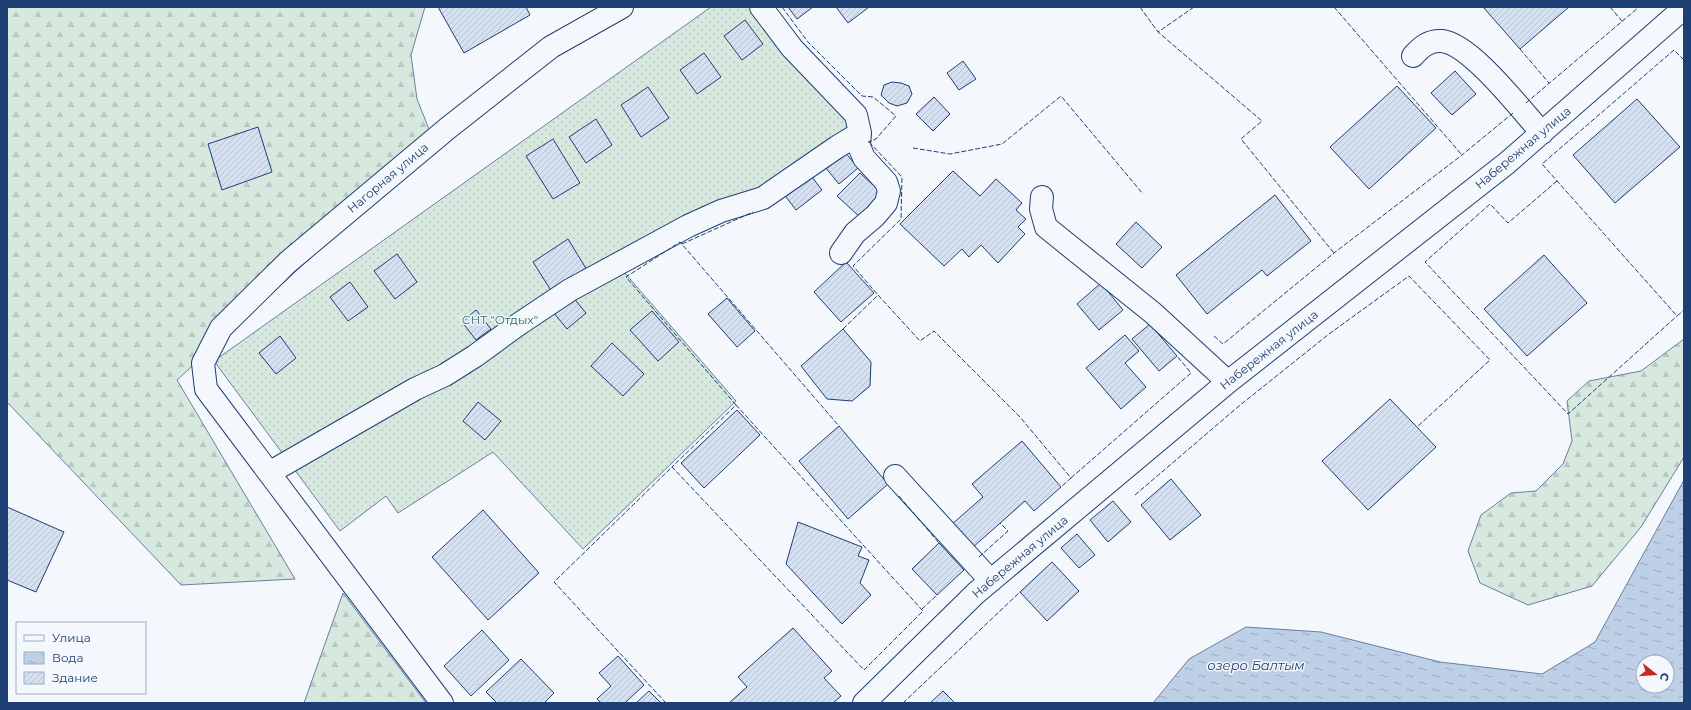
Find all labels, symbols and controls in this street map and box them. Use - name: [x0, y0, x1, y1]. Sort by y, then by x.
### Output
- street label: Набережная улица: [1472, 103, 1574, 192]
- street label: Нагорная улица: [344, 139, 431, 216]
- street label: Набережная улица: [1217, 307, 1321, 393]
- park label: СНТ "Отдых": [462, 312, 538, 327]
- street label: Набережная улица: [969, 512, 1071, 601]
- legend: [16, 622, 146, 694]
- text: Улица: [52, 630, 91, 645]
- text: Вода: [52, 650, 83, 665]
- north arrow: [1635, 654, 1675, 694]
- water label: озеро Балтым: [1207, 657, 1305, 673]
- text: Здание: [52, 670, 98, 685]
- text: С: [1657, 671, 1672, 683]

